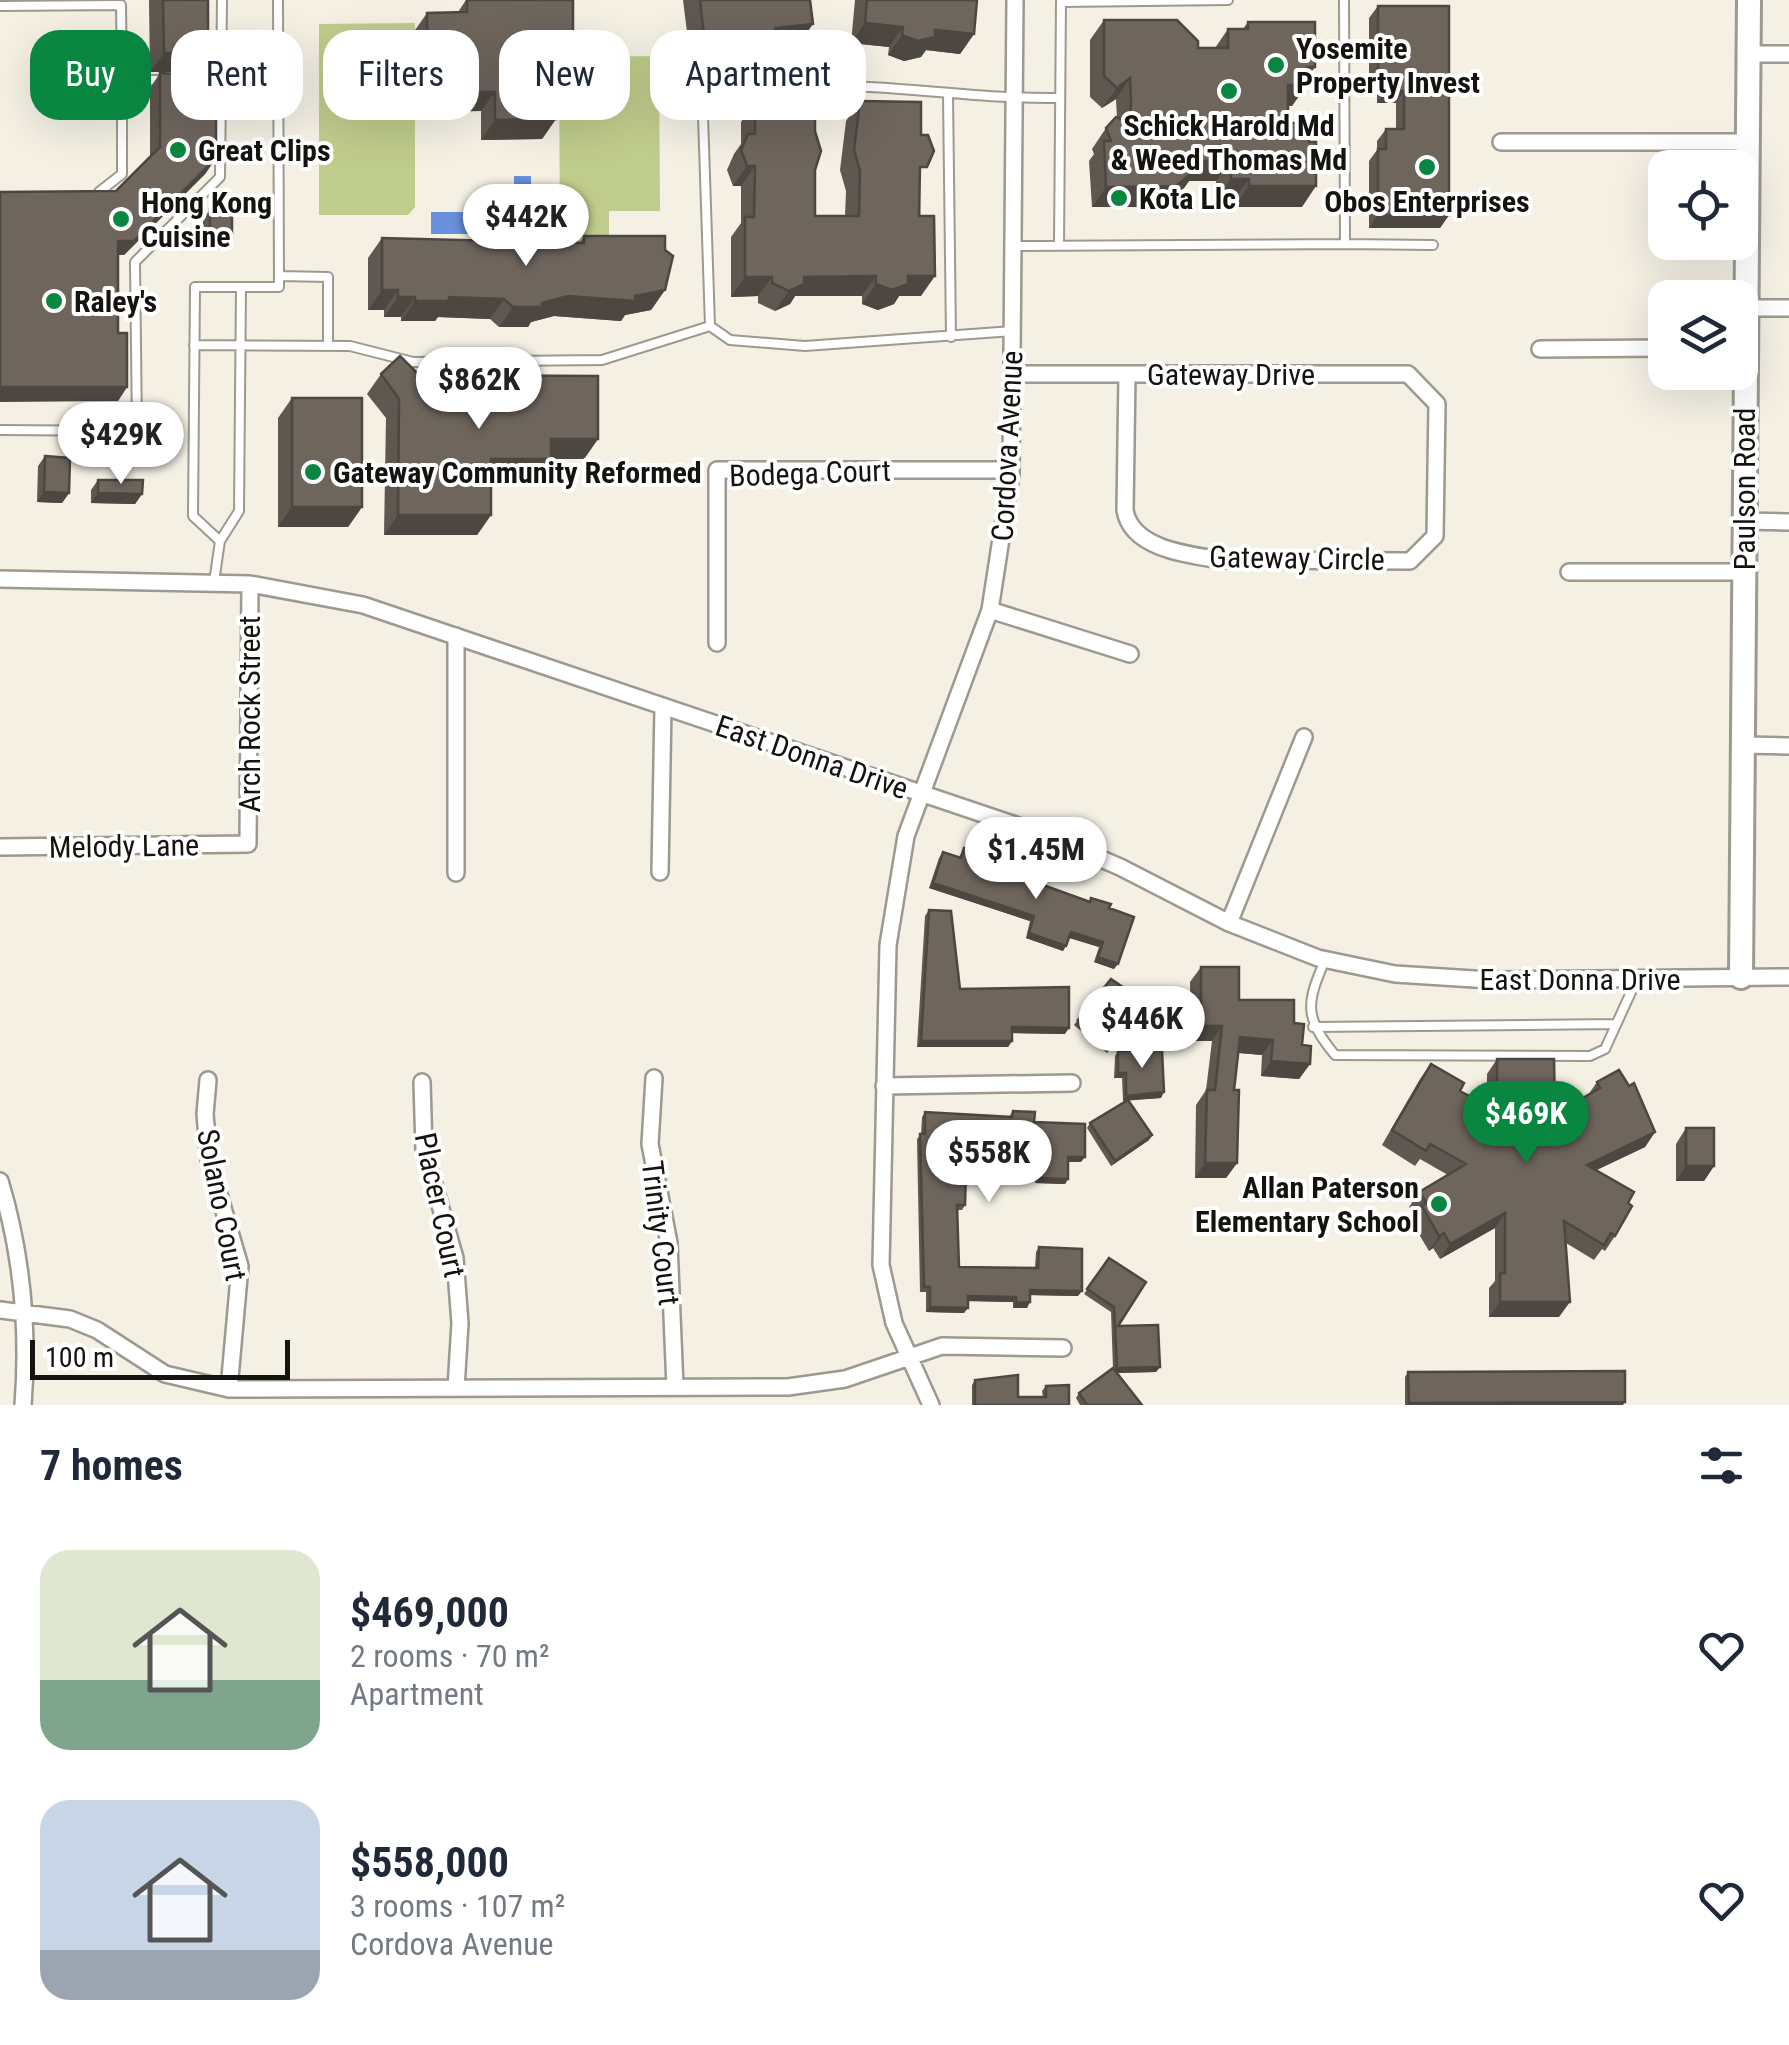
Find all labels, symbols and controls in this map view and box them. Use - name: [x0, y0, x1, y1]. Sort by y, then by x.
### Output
- chip: Buy: [30, 30, 151, 120]
- chip: Rent: [171, 30, 303, 120]
- chip: Filters: [323, 30, 479, 120]
- chip: New: [499, 30, 630, 120]
- chip: Apartment: [650, 30, 866, 120]
- place label: Yosemite Property Invest: [1296, 31, 1480, 100]
- marker: Yosemite Property Invest: [1265, 54, 1287, 76]
- marker: Schick Harold Md & Weed Thomas Md: [1218, 80, 1240, 102]
- place label: Schick Harold Md & Weed Thomas Md: [1111, 108, 1347, 177]
- place label: Great Clips: [198, 133, 331, 168]
- marker: Great Clips: [167, 139, 189, 161]
- map controls: [1648, 150, 1758, 390]
- button: locate: [1648, 150, 1758, 260]
- marker: Obos Enterprises: [1416, 156, 1438, 178]
- place label: Kota Llc: [1139, 181, 1236, 216]
- pin: $442K: [456, 184, 596, 269]
- place label: Obos Enterprises: [1324, 184, 1530, 219]
- place label: Hong Kong Cuisine: [141, 185, 272, 254]
- marker: Kota Llc: [1108, 187, 1130, 209]
- text: $442K: [485, 197, 567, 235]
- marker: Hong Kong Cuisine: [110, 208, 132, 230]
- button: layers: [1648, 280, 1758, 390]
- place label: Raley's: [74, 284, 157, 319]
- marker: Raley's: [43, 290, 65, 312]
- pin: $862K: [409, 347, 549, 432]
- street label: Cordova Avenue: [985, 350, 1029, 542]
- street label: Gateway Drive: [1147, 357, 1315, 392]
- text: $862K: [438, 360, 520, 398]
- pin: $429K: [51, 402, 191, 487]
- street label: Paulson Road: [1727, 408, 1762, 570]
- text: $429K: [80, 415, 162, 453]
- street label: Bodega Court: [729, 453, 891, 493]
- place label: Gateway Community Reformed: [333, 455, 702, 490]
- marker: Gateway Community Reformed: [302, 461, 324, 483]
- street label: Gateway Circle: [1209, 539, 1385, 577]
- street label: Arch Rock Street: [232, 616, 267, 812]
- street label: East Donna Drive: [711, 708, 913, 806]
- pin: $1.45M: [955, 817, 1117, 902]
- street label: Melody Lane: [49, 827, 199, 865]
- text: $1.45M: [987, 830, 1085, 868]
- street label: East Donna Drive: [1479, 962, 1681, 997]
- pin: $446K: [1072, 986, 1212, 1071]
- text: $446K: [1101, 999, 1183, 1037]
- pin: $469K: [1456, 1081, 1596, 1166]
- text: $469K: [1485, 1094, 1567, 1132]
- pin: $558K: [919, 1120, 1059, 1205]
- street label: Solano Court: [190, 1126, 254, 1284]
- street label: Placer Court: [408, 1129, 472, 1281]
- text: $558K: [948, 1133, 1030, 1171]
- street label: Trinity Court: [635, 1159, 687, 1307]
- place label: Allan Paterson Elementary School: [1195, 1170, 1419, 1239]
- marker: Allan Paterson Elementary School: [1428, 1193, 1450, 1215]
- scale bar: [30, 1335, 290, 1380]
- text: 100 m: [45, 1341, 114, 1374]
- icon: filters: [1694, 1438, 1749, 1493]
- text: 7 homes: [40, 1441, 183, 1490]
- text: $469,000: [350, 1588, 509, 1637]
- icon: home: [120, 1590, 240, 1710]
- icon: heart: [1694, 1623, 1749, 1678]
- text: 2 rooms · 70 m²: [350, 1637, 549, 1675]
- text: Apartment: [350, 1675, 484, 1713]
- text: $558,000: [350, 1838, 509, 1887]
- icon: home: [120, 1840, 240, 1960]
- icon: heart: [1694, 1873, 1749, 1928]
- text: 3 rooms · 107 m²: [350, 1887, 565, 1925]
- text: Cordova Avenue: [350, 1925, 554, 1963]

